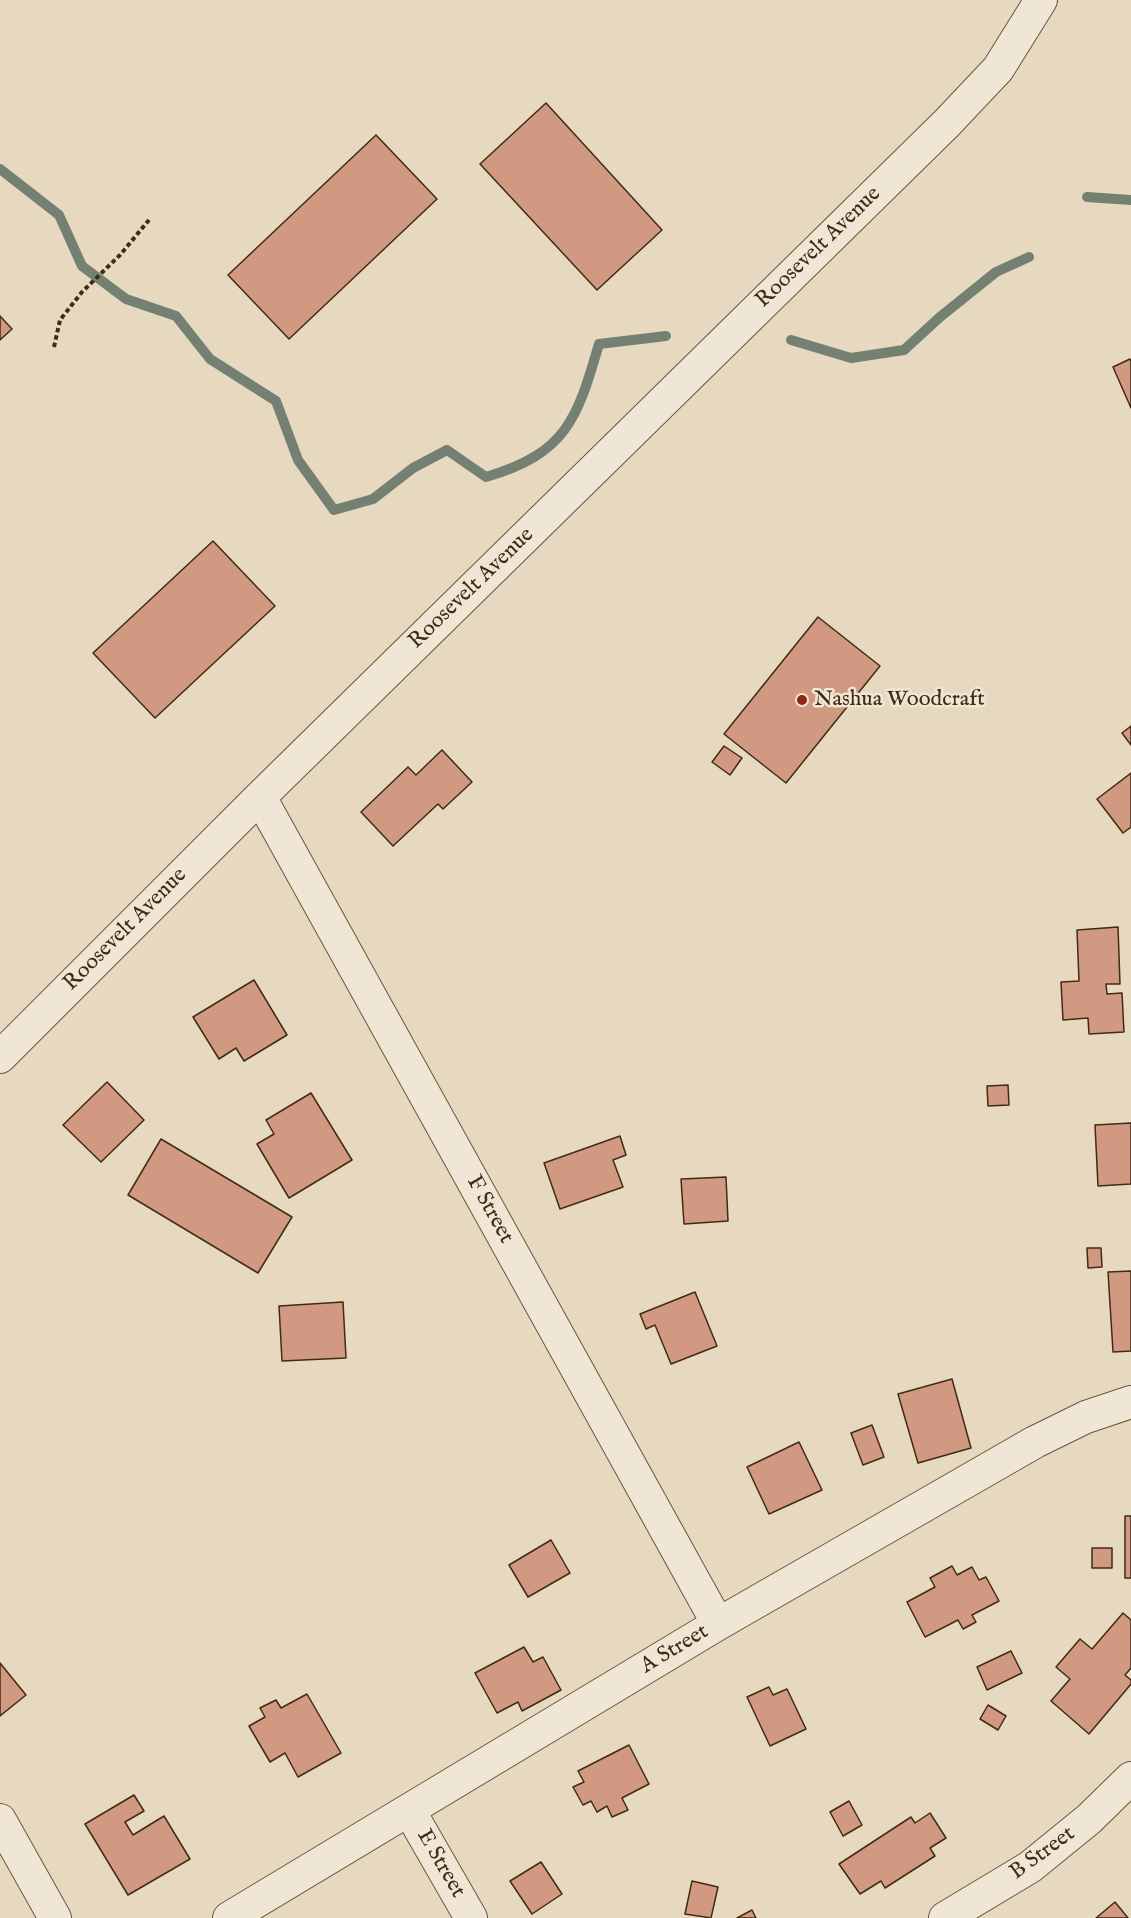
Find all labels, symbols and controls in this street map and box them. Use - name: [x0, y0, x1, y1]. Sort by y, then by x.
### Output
- street label: Roosevelt Avenue: [751, 182, 887, 314]
- street label: Roosevelt Avenue: [404, 523, 540, 655]
- place label: Nashua Woodcraft: [814, 687, 985, 713]
- marker: Nashua Woodcraft: [795, 693, 809, 707]
- street label: Roosevelt Avenue: [59, 863, 193, 997]
- street label: F Street: [460, 1171, 518, 1249]
- street label: A Street: [636, 1620, 714, 1680]
- street label: B Street: [1005, 1822, 1081, 1886]
- street label: E Street: [410, 1825, 470, 1903]

